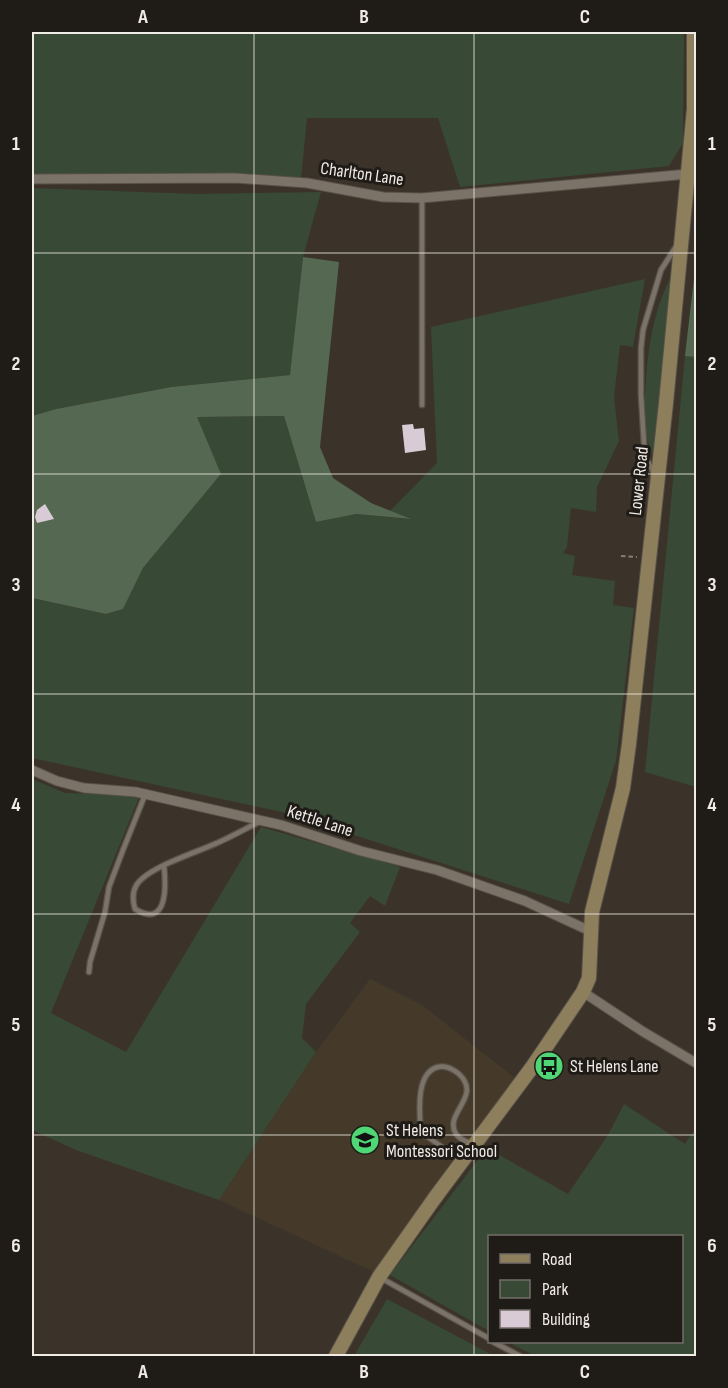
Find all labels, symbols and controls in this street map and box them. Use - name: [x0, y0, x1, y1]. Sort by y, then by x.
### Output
- text: A: [137, 5, 148, 29]
- text: B: [359, 5, 369, 29]
- text: C: [580, 5, 590, 29]
- text: 1: [12, 132, 20, 156]
- text: 1: [708, 132, 716, 156]
- street label: Charlton Lane: [319, 158, 405, 190]
- text: 2: [12, 352, 20, 376]
- text: 2: [708, 352, 716, 376]
- street label: Lower Road: [625, 446, 653, 516]
- text: 3: [12, 573, 21, 597]
- text: 3: [708, 573, 717, 597]
- text: 4: [11, 793, 21, 817]
- text: 4: [707, 793, 717, 817]
- street label: Kettle Lane: [284, 801, 356, 841]
- text: 5: [12, 1013, 21, 1037]
- text: 5: [708, 1013, 717, 1037]
- bus stop icon: St Helens Lane: [533, 1050, 565, 1082]
- place label: St Helens Lane: [570, 1056, 659, 1077]
- place label: St Helens Montessori School: [386, 1120, 497, 1162]
- school or university icon: St Helens Montessori School: [349, 1124, 381, 1156]
- text: 6: [11, 1234, 21, 1258]
- text: 6: [707, 1234, 717, 1258]
- legend: [488, 1235, 683, 1343]
- text: Road: [542, 1249, 572, 1270]
- text: Park: [542, 1279, 568, 1300]
- text: Building: [542, 1309, 590, 1330]
- text: A: [137, 1360, 148, 1384]
- text: B: [359, 1360, 369, 1384]
- text: C: [580, 1360, 590, 1384]

